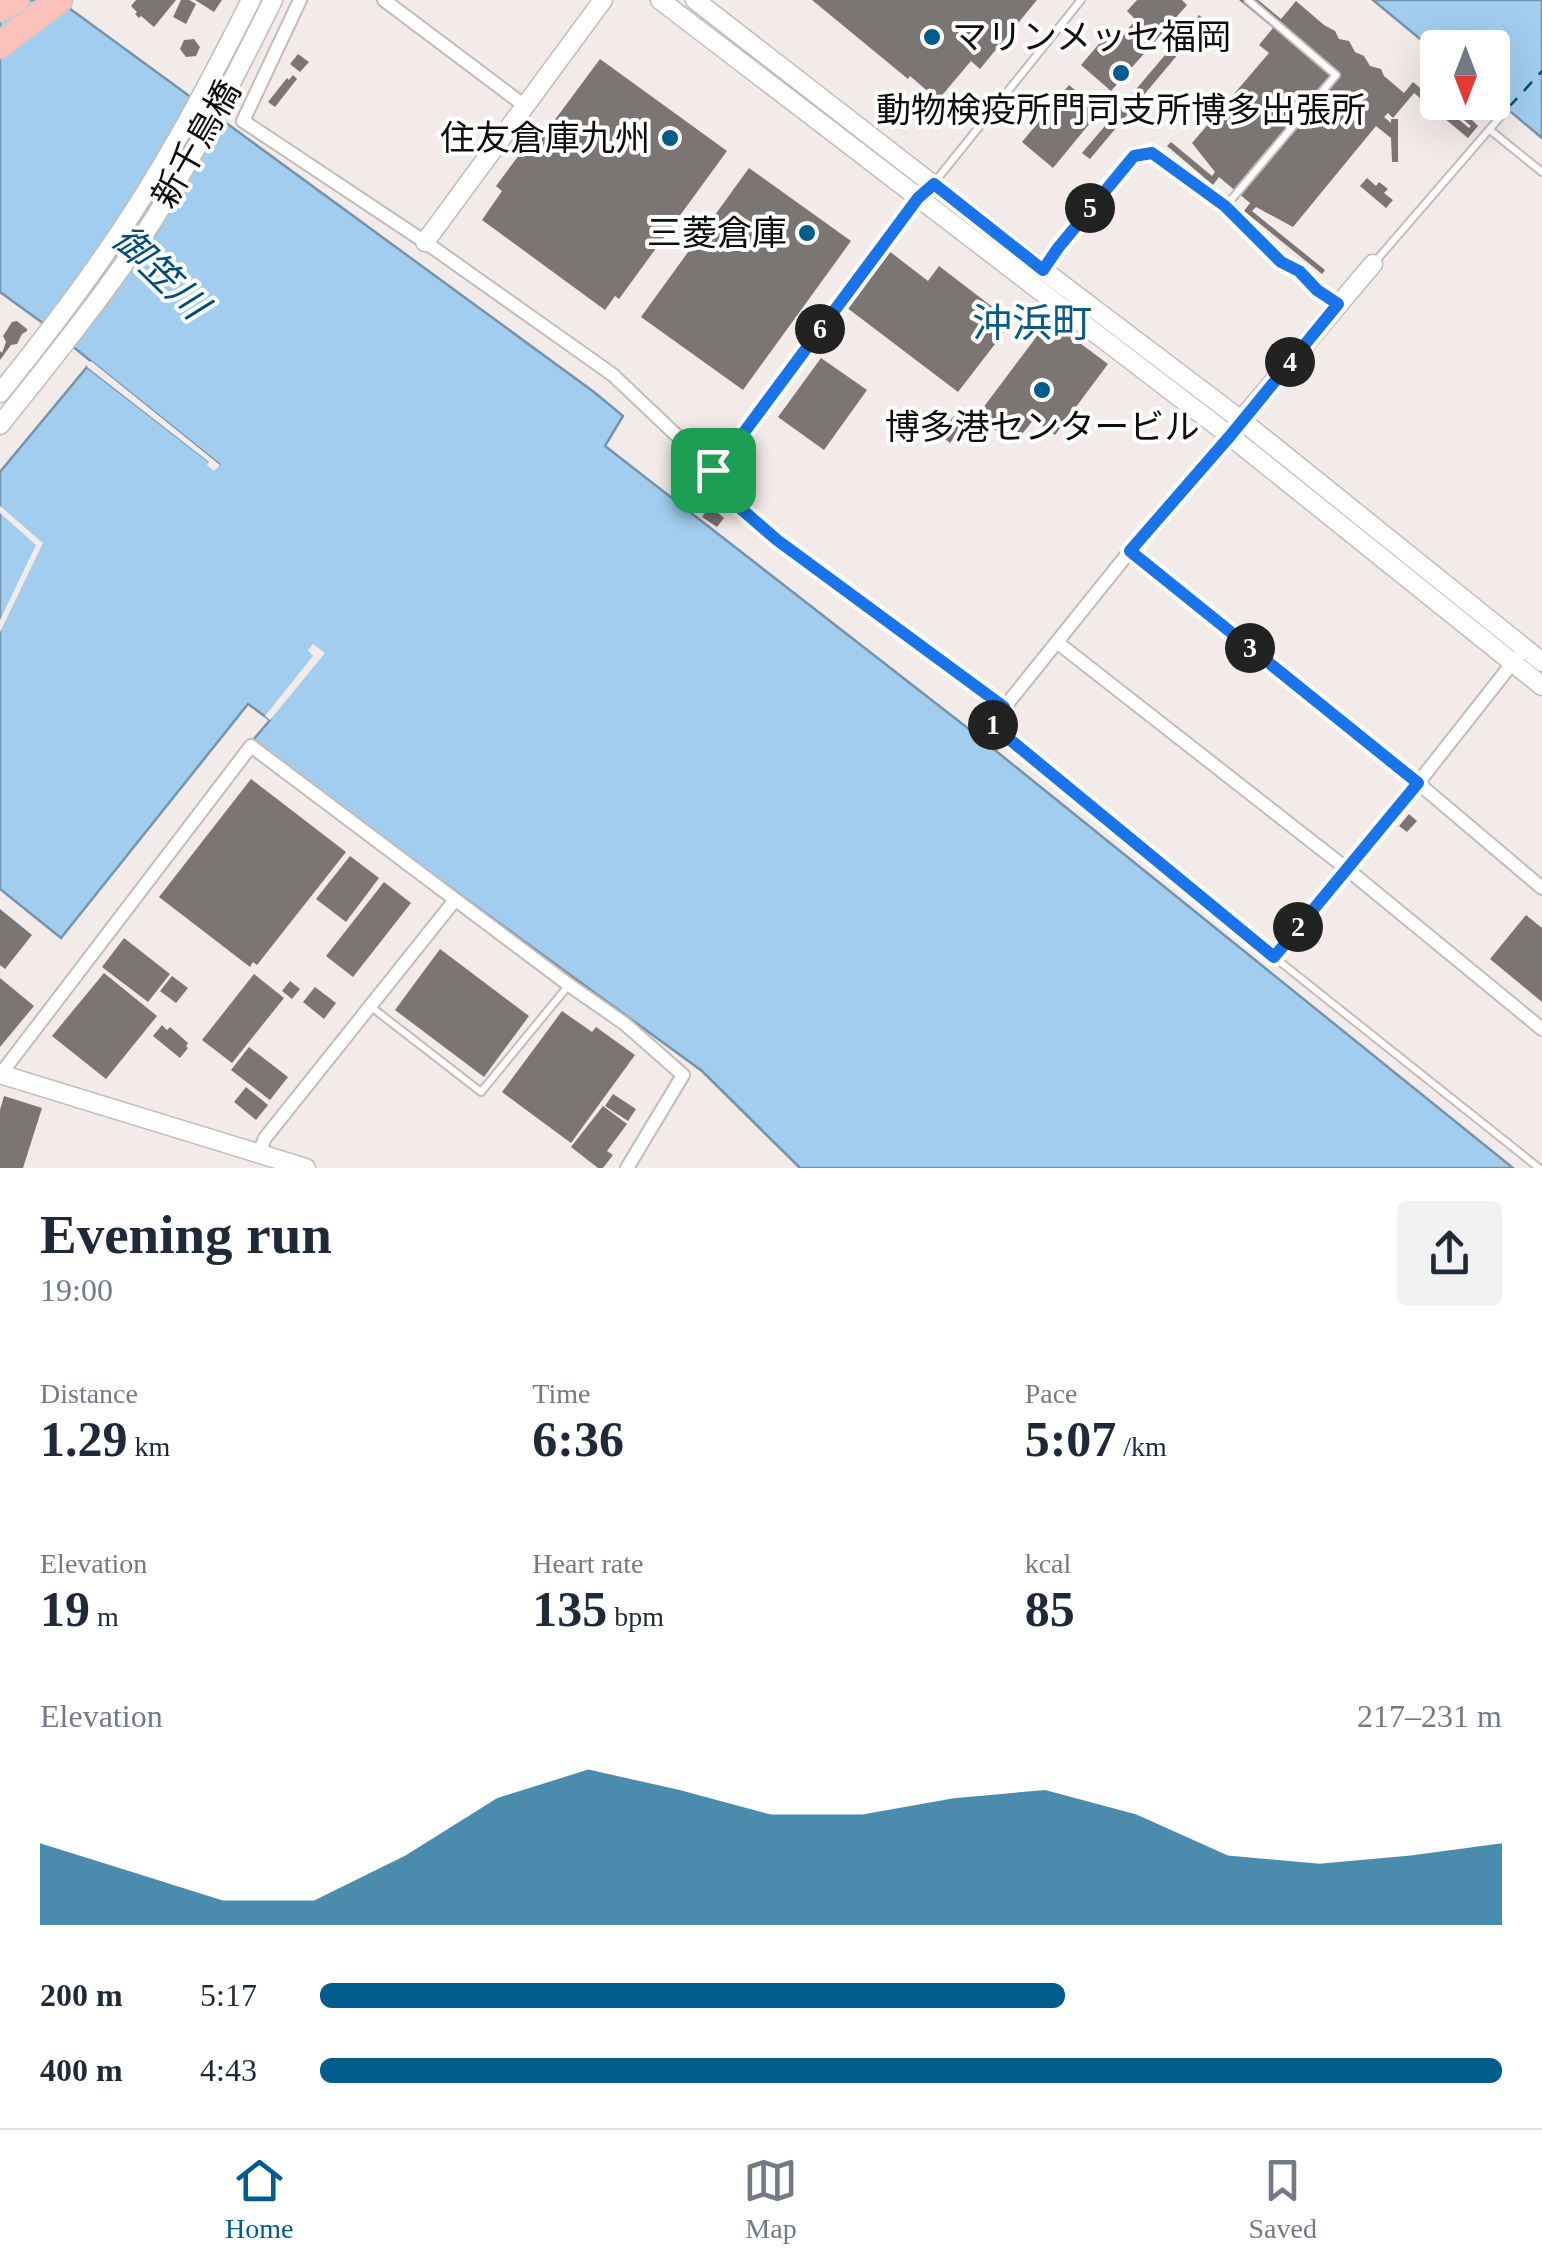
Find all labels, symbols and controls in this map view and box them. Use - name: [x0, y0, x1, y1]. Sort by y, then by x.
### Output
- place label: マリンメッセ福岡: [952, 18, 1231, 57]
- marker: マリンメッセ福岡: [921, 26, 943, 48]
- north arrow: [1420, 30, 1510, 120]
- map controls: [1420, 30, 1510, 120]
- marker: 動物検疫所門司支所博多出張所: [1110, 62, 1132, 84]
- street label: 新千鳥橋: [145, 74, 248, 215]
- place label: 動物検疫所門司支所博多出張所: [876, 91, 1366, 130]
- place label: 住友倉庫九州: [440, 119, 650, 158]
- marker: 住友倉庫九州: [659, 127, 681, 149]
- pin: 5: [1065, 183, 1115, 233]
- text: 5: [1083, 192, 1097, 223]
- place label: 三菱倉庫: [647, 214, 787, 253]
- water label: 御笠川: [104, 217, 218, 329]
- marker: 三菱倉庫: [796, 222, 818, 244]
- district label: 沖浜町: [972, 301, 1092, 346]
- pin: 6: [795, 304, 845, 354]
- text: 6: [813, 313, 827, 344]
- pin: 4: [1265, 337, 1315, 387]
- text: 4: [1283, 346, 1297, 377]
- marker: 博多港センタービル: [1031, 379, 1053, 401]
- place label: 博多港センタービル: [884, 408, 1200, 447]
- pin: [671, 428, 756, 513]
- icon: arrive: [686, 443, 741, 498]
- pin: 3: [1225, 623, 1275, 673]
- text: 3: [1243, 632, 1257, 663]
- pin: 1: [968, 700, 1018, 750]
- text: 1: [986, 709, 1000, 740]
- pin: 2: [1273, 902, 1323, 952]
- text: 2: [1291, 911, 1305, 942]
- button: share: [1397, 1201, 1502, 1306]
- text: Evening run: [40, 1204, 332, 1265]
- text: 19:00: [40, 1272, 113, 1308]
- text: Distance: [40, 1378, 138, 1409]
- text: Time: [532, 1378, 590, 1409]
- text: Pace: [1025, 1378, 1078, 1409]
- text: 1.29: [40, 1411, 128, 1467]
- text: 6:36: [532, 1411, 624, 1467]
- text: 5:07: [1025, 1411, 1116, 1467]
- text: km: [128, 1431, 170, 1462]
- text: /km: [1116, 1431, 1167, 1462]
- text: Elevation: [40, 1548, 147, 1579]
- text: Heart rate: [532, 1548, 643, 1579]
- text: kcal: [1025, 1548, 1071, 1579]
- text: 19: [40, 1581, 90, 1637]
- text: 135: [532, 1581, 607, 1637]
- text: 85: [1025, 1581, 1075, 1637]
- text: m: [90, 1601, 119, 1632]
- text: bpm: [607, 1601, 664, 1632]
- text: Elevation: [40, 1698, 163, 1734]
- text: 217–231 m: [1357, 1698, 1502, 1734]
- text: 200 m: [40, 1977, 123, 2013]
- text: 5:17: [200, 1977, 257, 2013]
- text: 400 m: [40, 2052, 123, 2088]
- text: 4:43: [200, 2052, 257, 2088]
- tab: Home: [225, 2153, 293, 2245]
- tab: Map: [743, 2153, 798, 2245]
- tab: Saved: [1249, 2153, 1317, 2245]

